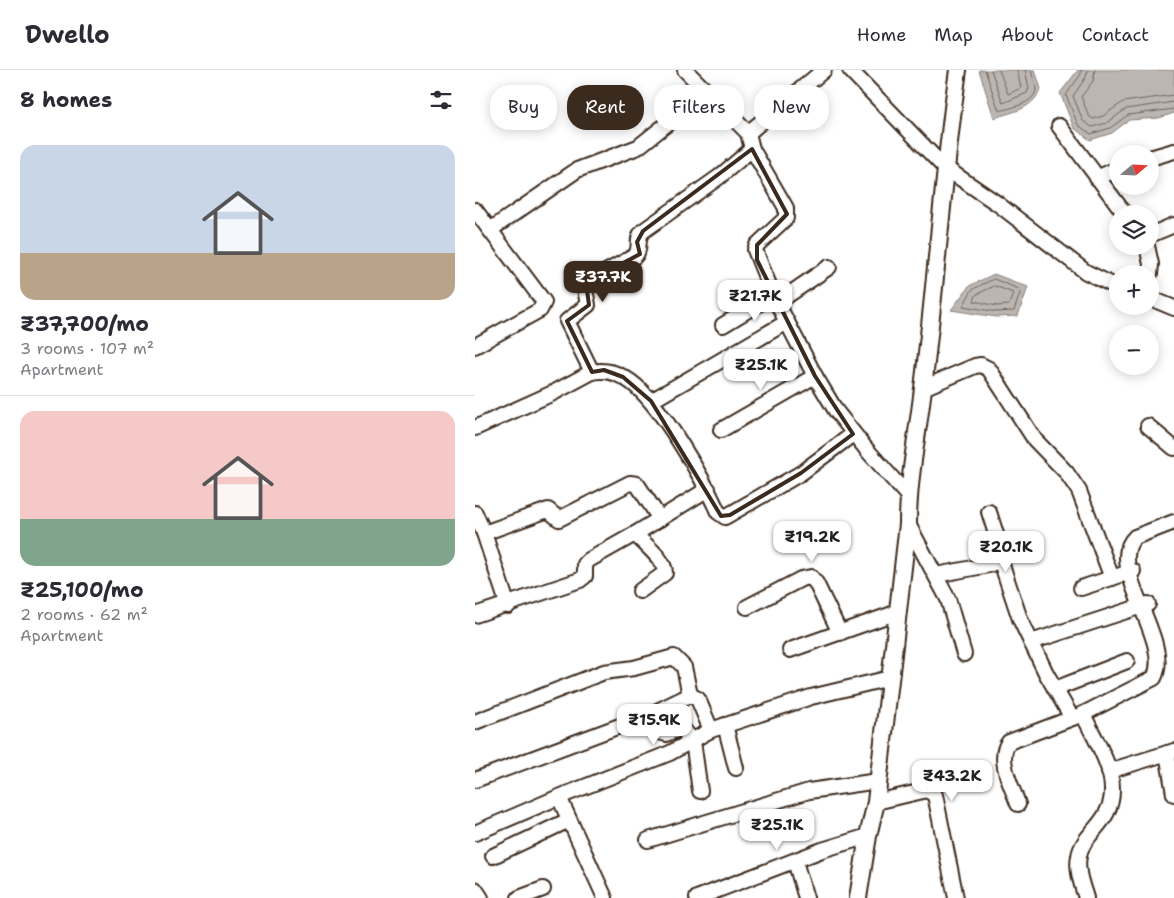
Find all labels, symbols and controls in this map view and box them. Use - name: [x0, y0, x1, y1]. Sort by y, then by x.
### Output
- text: Dwello: [25, 19, 110, 51]
- text: Home: [857, 23, 906, 47]
- text: Map: [934, 23, 973, 47]
- text: About: [1001, 23, 1054, 47]
- text: Contact: [1082, 23, 1149, 47]
- chip: Buy: [490, 85, 557, 130]
- chip: Rent: [567, 85, 644, 130]
- chip: Filters: [654, 85, 744, 130]
- chip: New: [754, 85, 829, 130]
- text: 8 homes: [20, 86, 112, 114]
- icon: filters: [427, 86, 455, 114]
- north arrow: [1109, 145, 1159, 195]
- map controls: [1109, 145, 1159, 375]
- icon: home: [193, 178, 283, 268]
- button: layers: [1109, 205, 1159, 255]
- pin: ₹37.7K: [562, 260, 644, 303]
- button: +: [1109, 265, 1159, 315]
- text: ₹37.7K: [575, 266, 631, 287]
- pin: ₹21.7K: [714, 280, 796, 322]
- text: ₹21.7K: [728, 285, 782, 306]
- text: ₹37,700/mo: [20, 310, 149, 338]
- button: −: [1109, 325, 1159, 375]
- text: 3 rooms · 107 m²: [20, 338, 154, 359]
- pin: ₹25.1K: [720, 348, 802, 391]
- text: ₹25.1K: [734, 354, 788, 375]
- text: Apartment: [20, 359, 103, 380]
- icon: home: [193, 443, 283, 533]
- pin: ₹19.2K: [771, 520, 853, 563]
- text: ₹19.2K: [784, 526, 840, 547]
- pin: ₹20.1K: [965, 530, 1047, 573]
- text: ₹20.1K: [979, 536, 1033, 557]
- text: ₹25,100/mo: [20, 576, 144, 604]
- text: 2 rooms · 62 m²: [20, 604, 148, 625]
- text: Apartment: [20, 625, 103, 646]
- pin: ₹15.9K: [613, 704, 695, 746]
- text: ₹15.9K: [628, 709, 680, 730]
- pin: ₹43.2K: [911, 760, 993, 802]
- text: ₹43.2K: [923, 765, 981, 786]
- pin: ₹25.1K: [736, 808, 818, 851]
- text: ₹25.1K: [750, 814, 804, 835]

